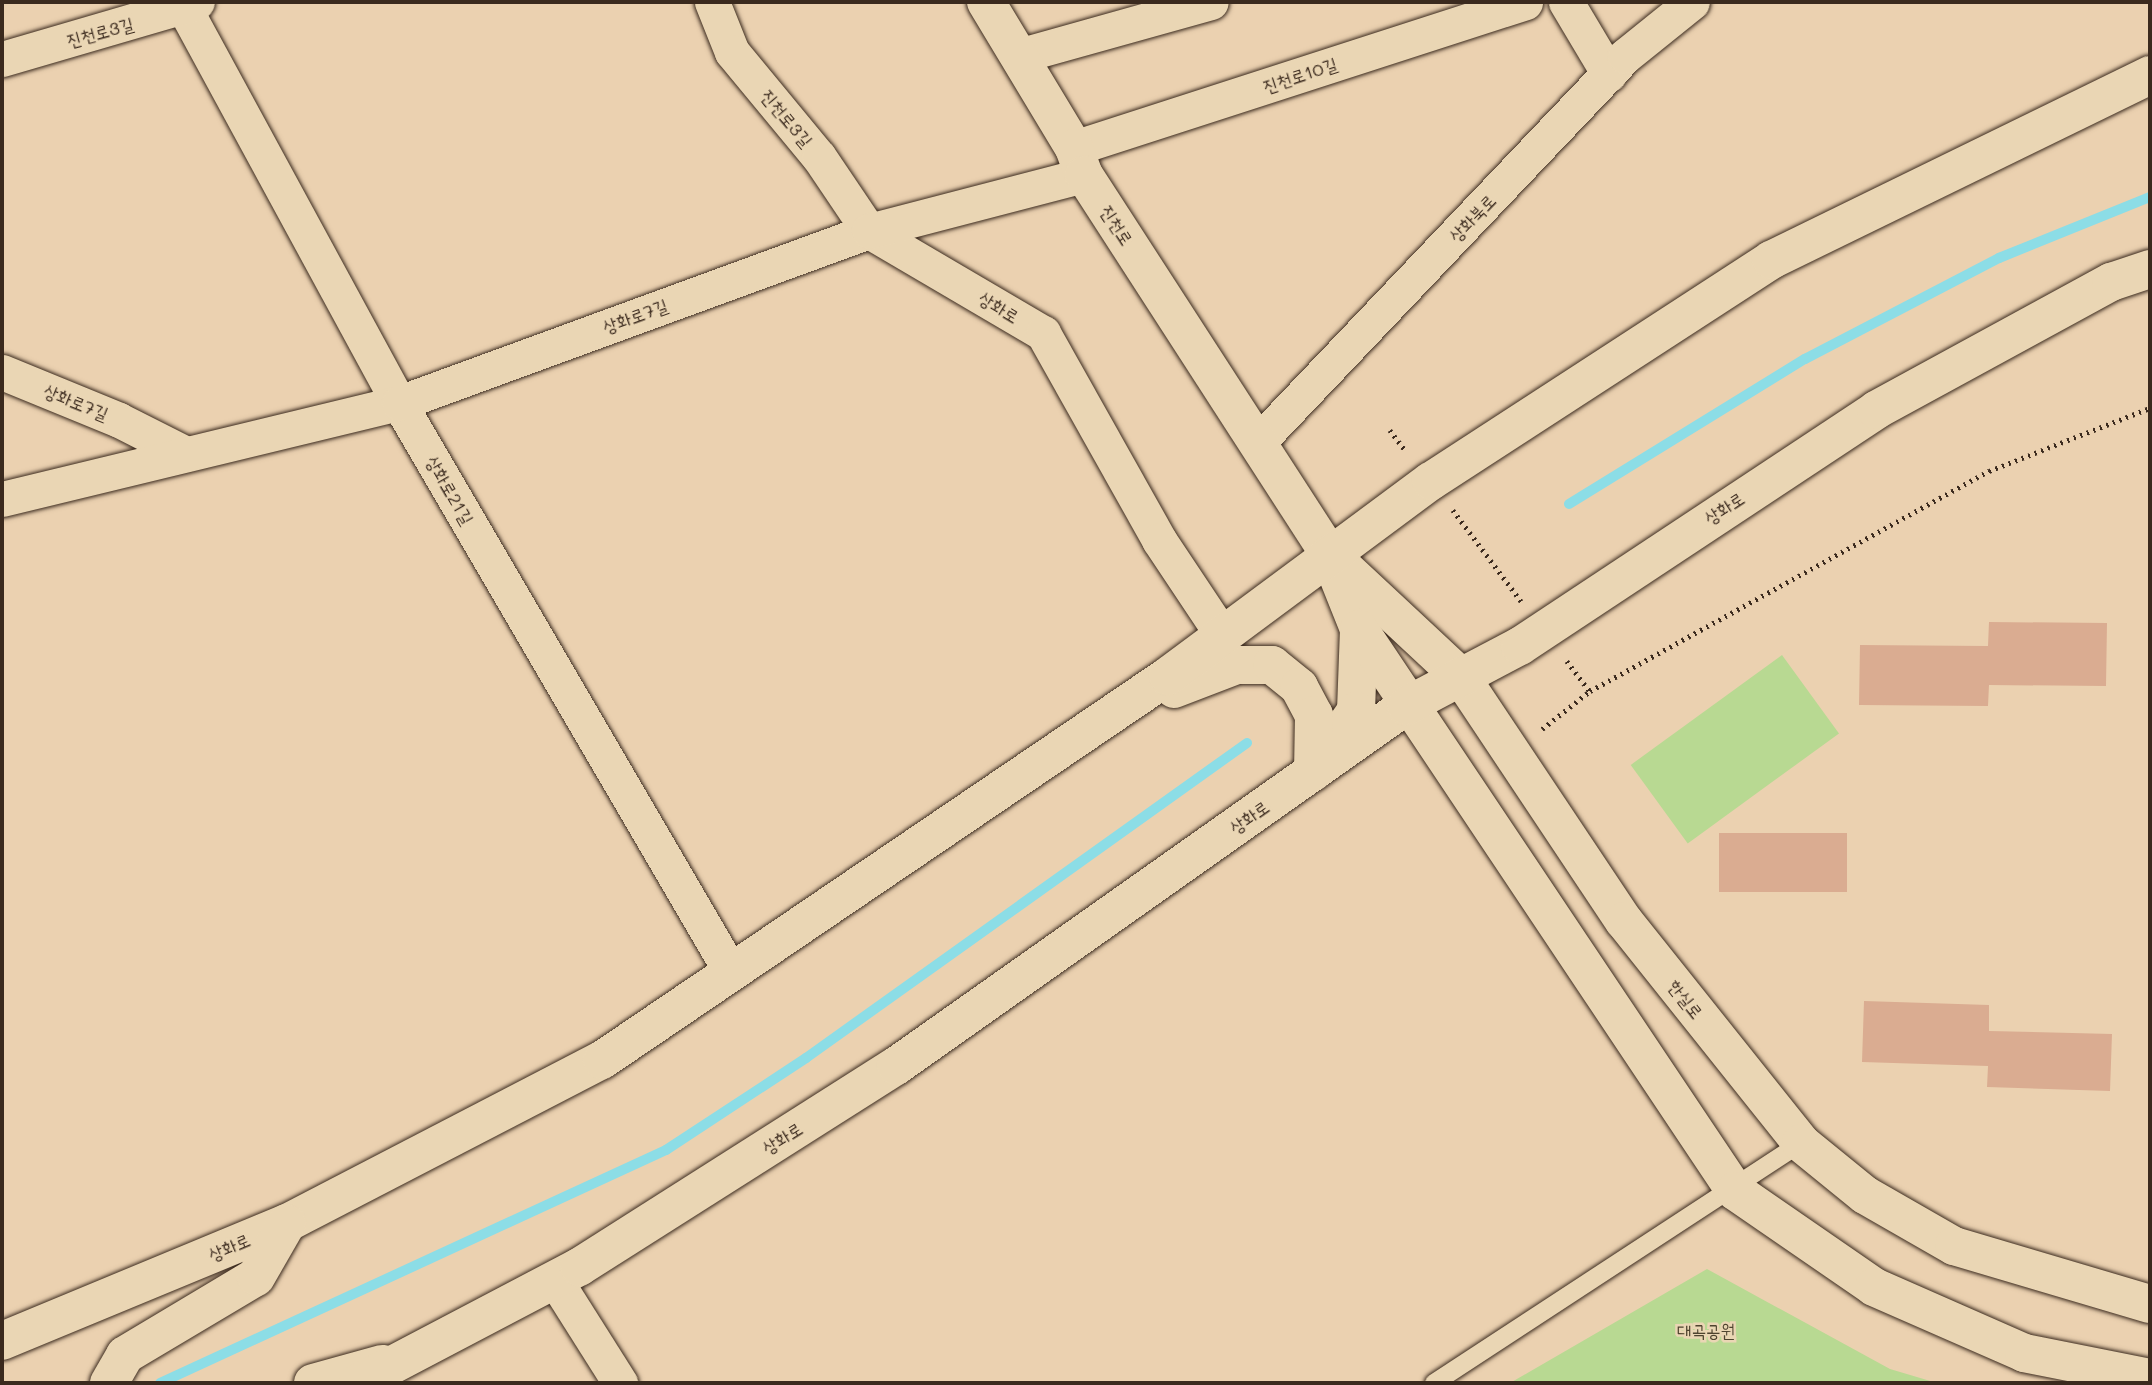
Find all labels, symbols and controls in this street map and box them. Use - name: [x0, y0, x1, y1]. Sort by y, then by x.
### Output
- street label: 진천로3길: [64, 13, 136, 51]
- street label: 진천로10길: [1260, 53, 1340, 97]
- street label: 진천로3길: [757, 85, 817, 151]
- street label: 상화북로: [1444, 190, 1500, 246]
- street label: 진천로: [1096, 201, 1138, 249]
- street label: 상화로: [975, 287, 1023, 327]
- street label: 상화로7길: [599, 294, 671, 338]
- street label: 상화로7길: [40, 379, 112, 425]
- street label: 상화로21길: [422, 452, 478, 528]
- street label: 상화로: [1700, 487, 1748, 529]
- street label: 상화로: [1225, 796, 1273, 838]
- street label: 한실로: [1664, 975, 1708, 1023]
- street label: 상화로: [758, 1117, 806, 1159]
- street label: 상화로: [205, 1229, 253, 1265]
- park label: 대곡공원: [1677, 1319, 1735, 1341]

